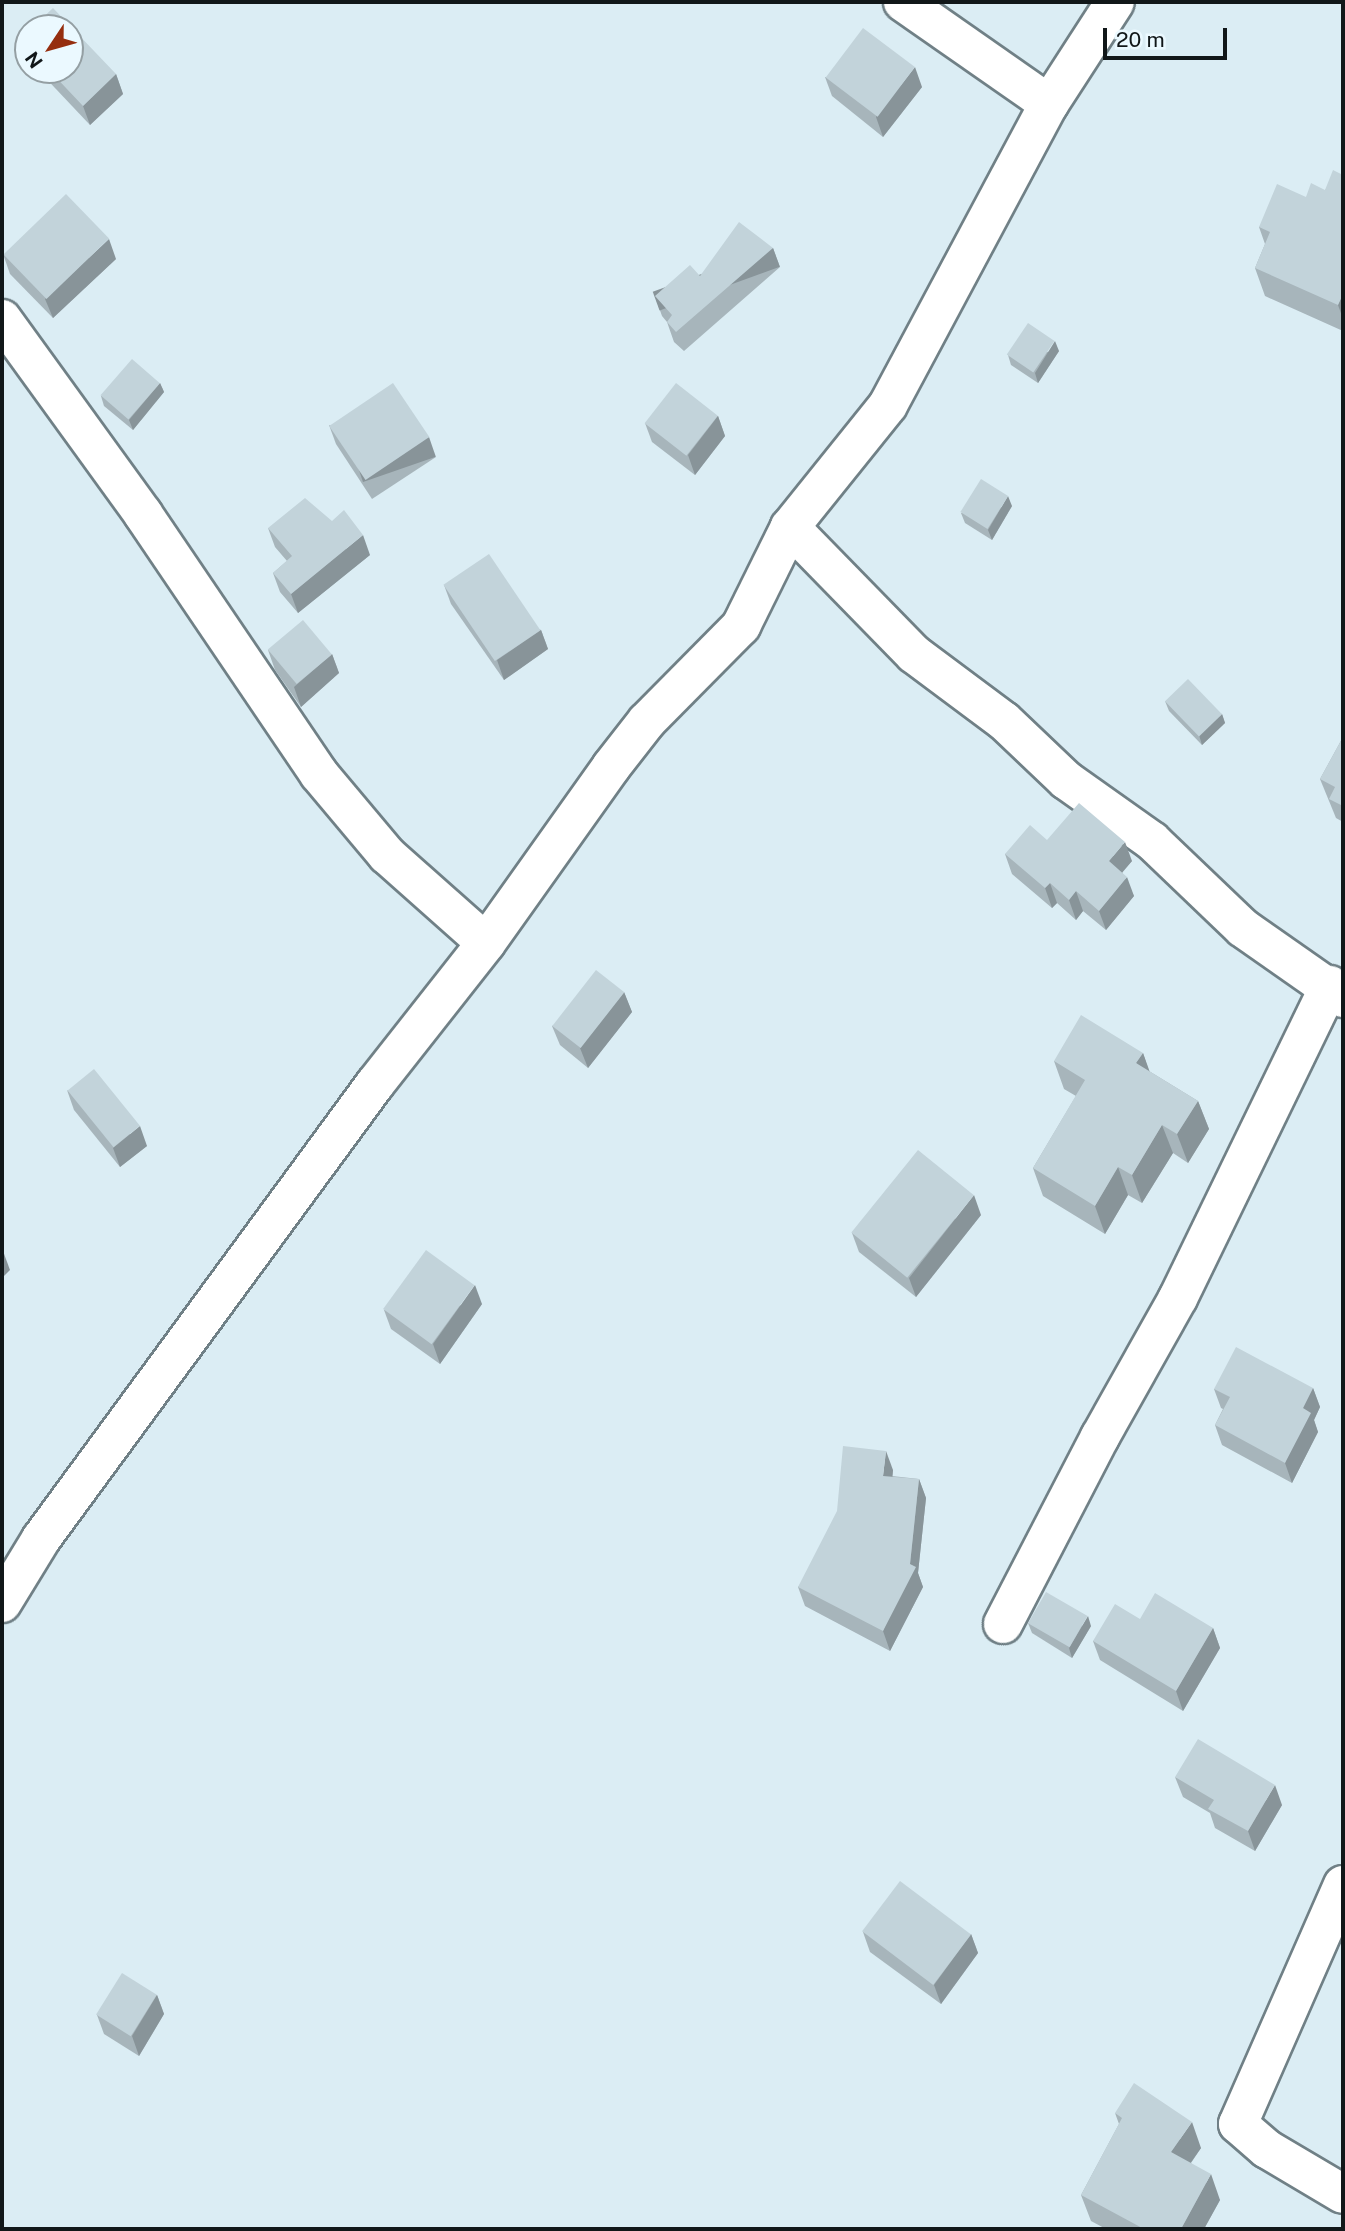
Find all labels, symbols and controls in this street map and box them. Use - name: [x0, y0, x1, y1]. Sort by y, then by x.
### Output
- north arrow: [14, 14, 84, 84]
- scale bar: [1107, 14, 1231, 58]
- text: 20 m: [1116, 27, 1165, 52]
- text: N: [20, 48, 47, 73]

